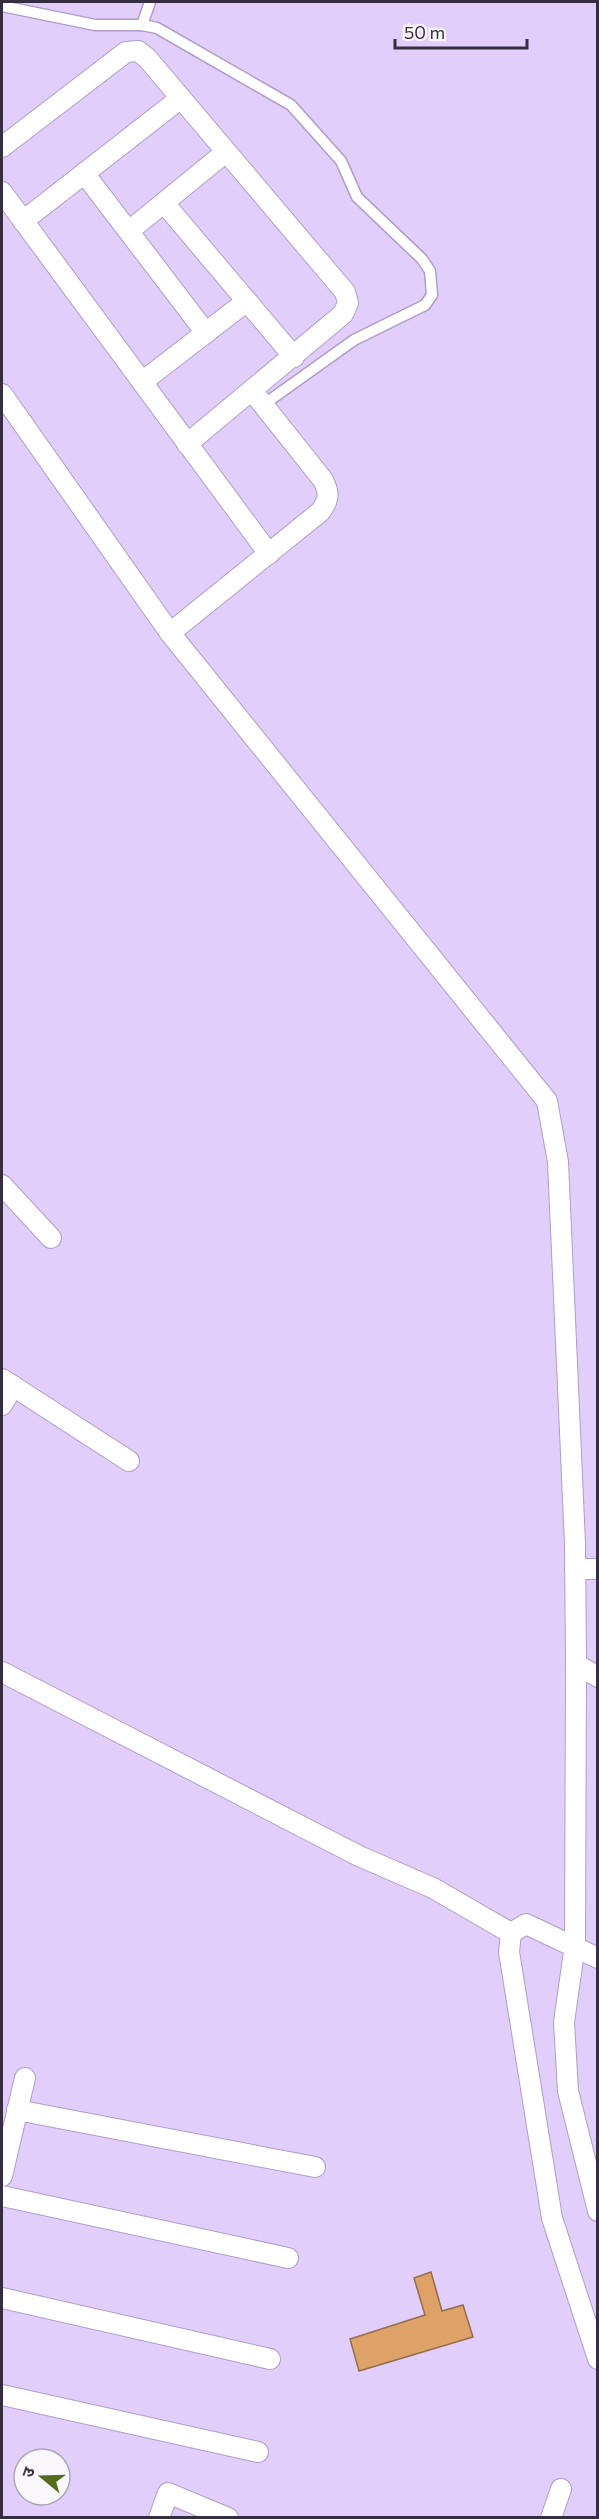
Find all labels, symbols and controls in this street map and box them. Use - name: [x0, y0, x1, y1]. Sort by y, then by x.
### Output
- scale bar: [395, 12, 527, 50]
- text: 50 m: [404, 21, 445, 43]
- north arrow: [12, 2447, 72, 2507]
- text: उ: [17, 2464, 38, 2479]

